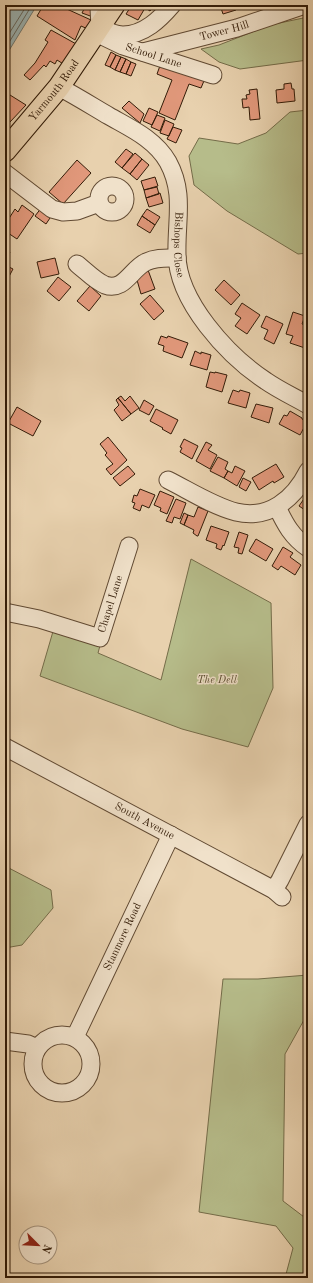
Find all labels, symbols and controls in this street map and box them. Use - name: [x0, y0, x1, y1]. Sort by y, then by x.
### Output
- street label: Tower Hill: [198, 19, 250, 43]
- street label: School Lane: [124, 42, 183, 70]
- street label: Yarmouth Road: [27, 57, 81, 124]
- street label: Bishops Close: [171, 211, 186, 279]
- street label: Chapel Lane: [96, 574, 125, 634]
- park label: The Dell: [197, 675, 238, 686]
- street label: South Avenue: [113, 801, 176, 842]
- street label: Stanmore Road: [102, 901, 143, 972]
- north arrow: [18, 1225, 58, 1265]
- text: N: [39, 1242, 52, 1255]

